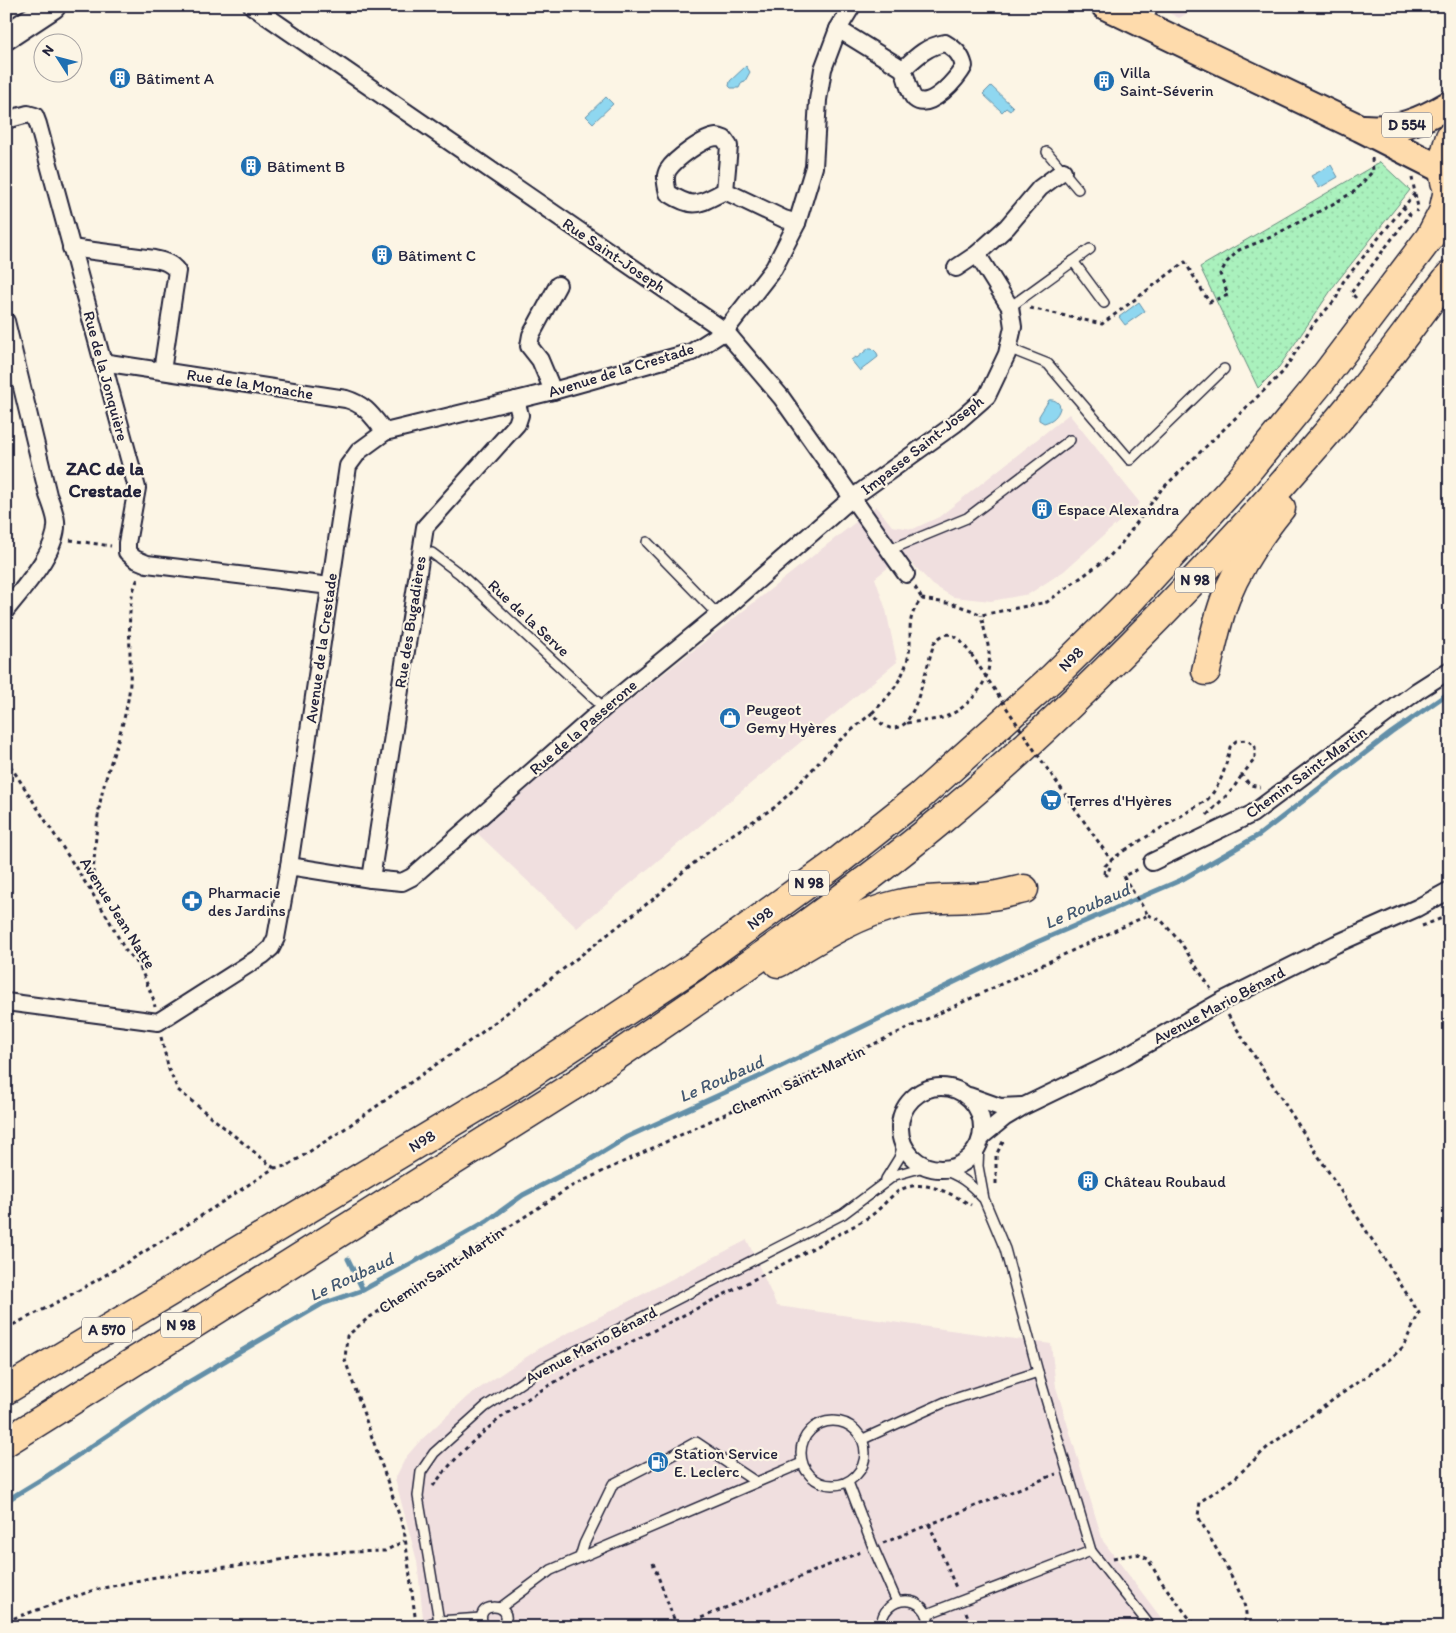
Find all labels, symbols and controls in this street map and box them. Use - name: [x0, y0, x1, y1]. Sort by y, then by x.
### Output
- north arrow: [32, 32, 82, 82]
- text: N: [38, 42, 58, 59]
- place label: Villa Saint-Séverin: [1120, 63, 1214, 100]
- building icon: Bâtiment A: [108, 66, 132, 90]
- place label: Bâtiment A: [136, 69, 214, 88]
- building icon: Villa Saint-Séverin: [1092, 69, 1116, 93]
- road number: D 554: [1382, 112, 1432, 138]
- building icon: Bâtiment B: [239, 154, 263, 178]
- place label: Bâtiment B: [267, 157, 345, 176]
- street label: Rue Saint-Joseph: [559, 214, 669, 296]
- building icon: Bâtiment C: [370, 243, 394, 267]
- place label: Bâtiment C: [398, 246, 476, 265]
- street label: Rue de la Jonquière: [80, 309, 132, 443]
- street label: Avenue de la Crestade: [546, 339, 696, 401]
- street label: Rue de la Monache: [185, 365, 315, 403]
- street label: Impasse Saint-Joseph: [857, 391, 987, 499]
- district label: ZAC de la Crestade: [66, 457, 145, 502]
- building icon: Espace Alexandra: [1030, 497, 1054, 521]
- place label: Espace Alexandra: [1058, 500, 1179, 519]
- street label: Rue des Bugadières: [390, 555, 430, 689]
- road number: N 98: [1175, 568, 1215, 592]
- street label: Avenue de la Crestade: [301, 572, 341, 724]
- street label: Rue de la Serve: [484, 575, 574, 661]
- street label: N98: [1054, 642, 1088, 676]
- street label: Rue de la Passerone: [525, 675, 641, 779]
- place label: Peugeot Gemy Hyères: [746, 700, 837, 737]
- shop icon: Peugeot Gemy Hyères: [718, 706, 742, 730]
- street label: Chemin Saint-Martin: [1242, 721, 1371, 822]
- supermarket icon: Terres d'Hyères: [1039, 788, 1063, 812]
- place label: Terres d'Hyères: [1067, 791, 1172, 810]
- street label: Avenue Jean Natte: [76, 854, 160, 972]
- road number: N 98: [789, 870, 829, 896]
- water label: Le Roubaud: [1041, 877, 1135, 934]
- place label: Pharmacie des Jardins: [208, 883, 286, 920]
- pharmacy icon: Pharmacie des Jardins: [180, 889, 204, 913]
- street label: N98: [743, 902, 777, 934]
- street label: Avenue Mario Bénard: [1150, 962, 1288, 1048]
- street label: Chemin Saint-Martin: [728, 1041, 868, 1119]
- water label: Le Roubaud: [675, 1050, 769, 1107]
- street label: N98: [405, 1126, 439, 1156]
- building icon: Château Roubaud: [1076, 1169, 1100, 1193]
- place label: Château Roubaud: [1104, 1172, 1226, 1191]
- street label: Chemin Saint-Martin: [375, 1222, 507, 1317]
- water label: Le Roubaud: [305, 1247, 399, 1306]
- street label: Avenue Mario Bénard: [522, 1302, 660, 1388]
- road number: N 98: [161, 1312, 201, 1338]
- road number: A 570: [82, 1318, 132, 1342]
- place label: Station Service E. Leclerc: [674, 1444, 778, 1481]
- fuel station icon: Station Service E. Leclerc: [646, 1450, 670, 1474]

